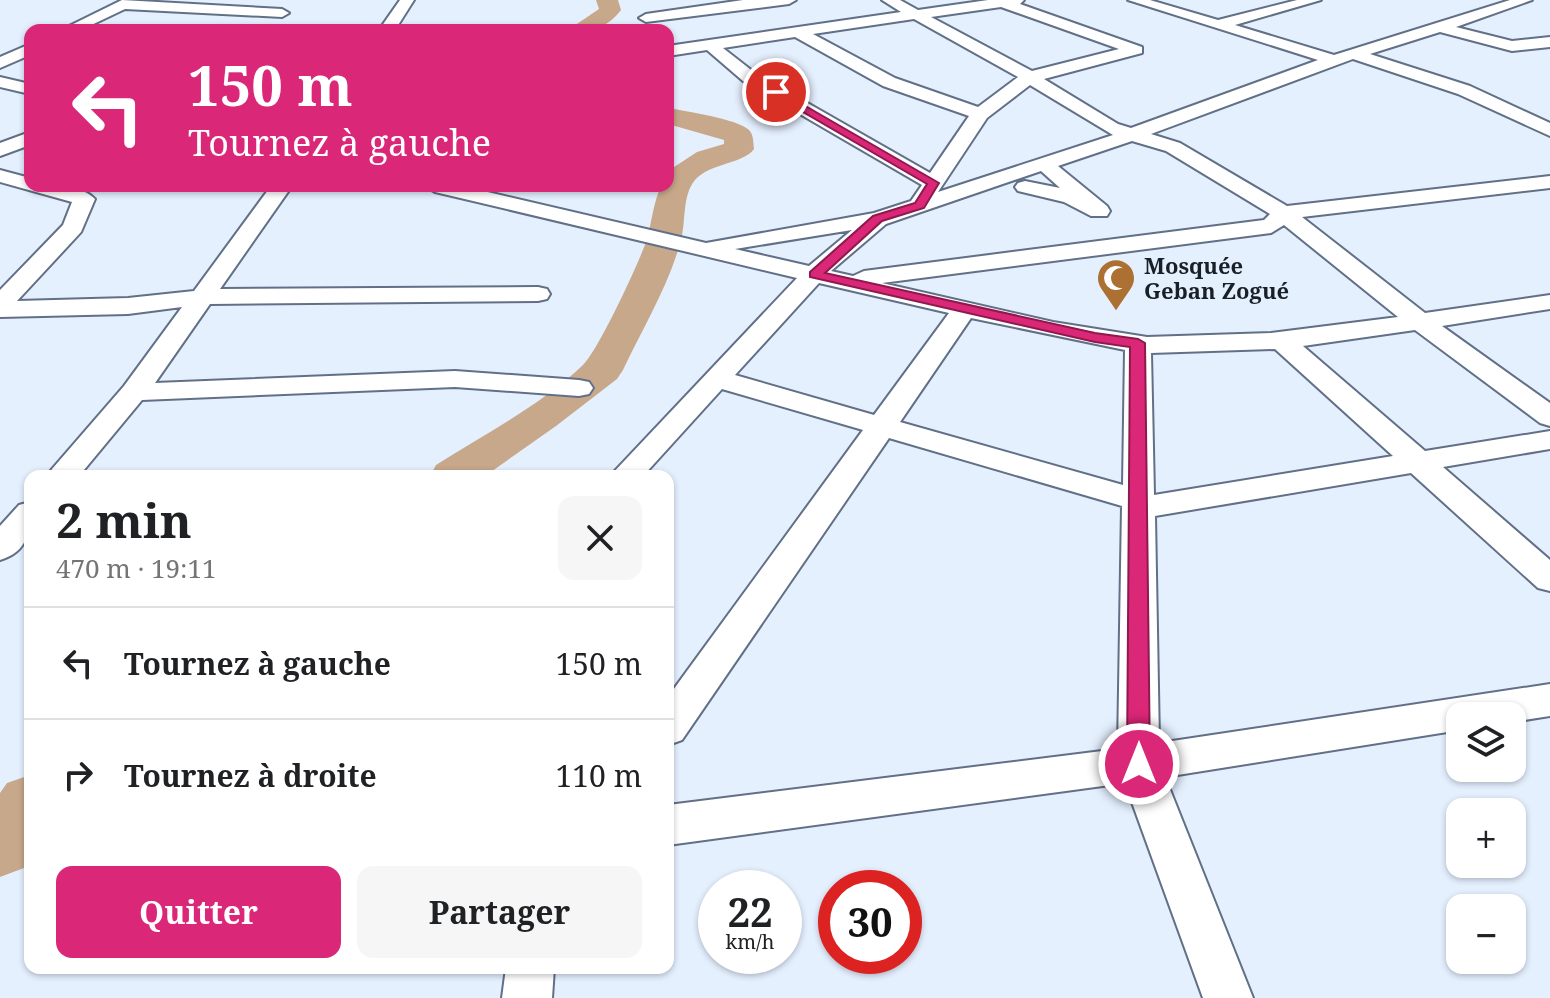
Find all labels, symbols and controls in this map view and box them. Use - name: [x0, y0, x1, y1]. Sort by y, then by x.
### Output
- text: 150 m: [188, 46, 353, 122]
- icon: left: [56, 56, 160, 160]
- pin: [742, 58, 810, 126]
- icon: arrive: [754, 70, 798, 114]
- text: Tournez à gauche: [188, 118, 491, 167]
- place label: Mosquée Geban Zogué: [1144, 250, 1289, 305]
- mosque icon: Mosquée Geban Zogué: [1095, 257, 1137, 312]
- text: 2 min: [56, 487, 192, 552]
- button: close: [558, 496, 642, 580]
- text: 470 m · 19:11: [56, 550, 217, 586]
- icon: left: [56, 641, 100, 685]
- text: Tournez à gauche: [124, 643, 391, 684]
- text: 150 m: [556, 643, 642, 684]
- map controls: [1446, 702, 1526, 974]
- button: layers: [1446, 702, 1526, 782]
- position arrow: [1097, 722, 1181, 806]
- icon: right: [56, 753, 100, 797]
- text: Tournez à droite: [124, 755, 377, 796]
- text: 110 m: [556, 755, 642, 796]
- button: +: [1446, 798, 1526, 878]
- button: Quitter: [56, 866, 341, 958]
- button: Partager: [357, 866, 642, 958]
- speed limit sign: 30: [818, 870, 922, 974]
- text: 22: [727, 884, 773, 939]
- button: −: [1446, 894, 1526, 974]
- text: km/h: [725, 928, 775, 955]

